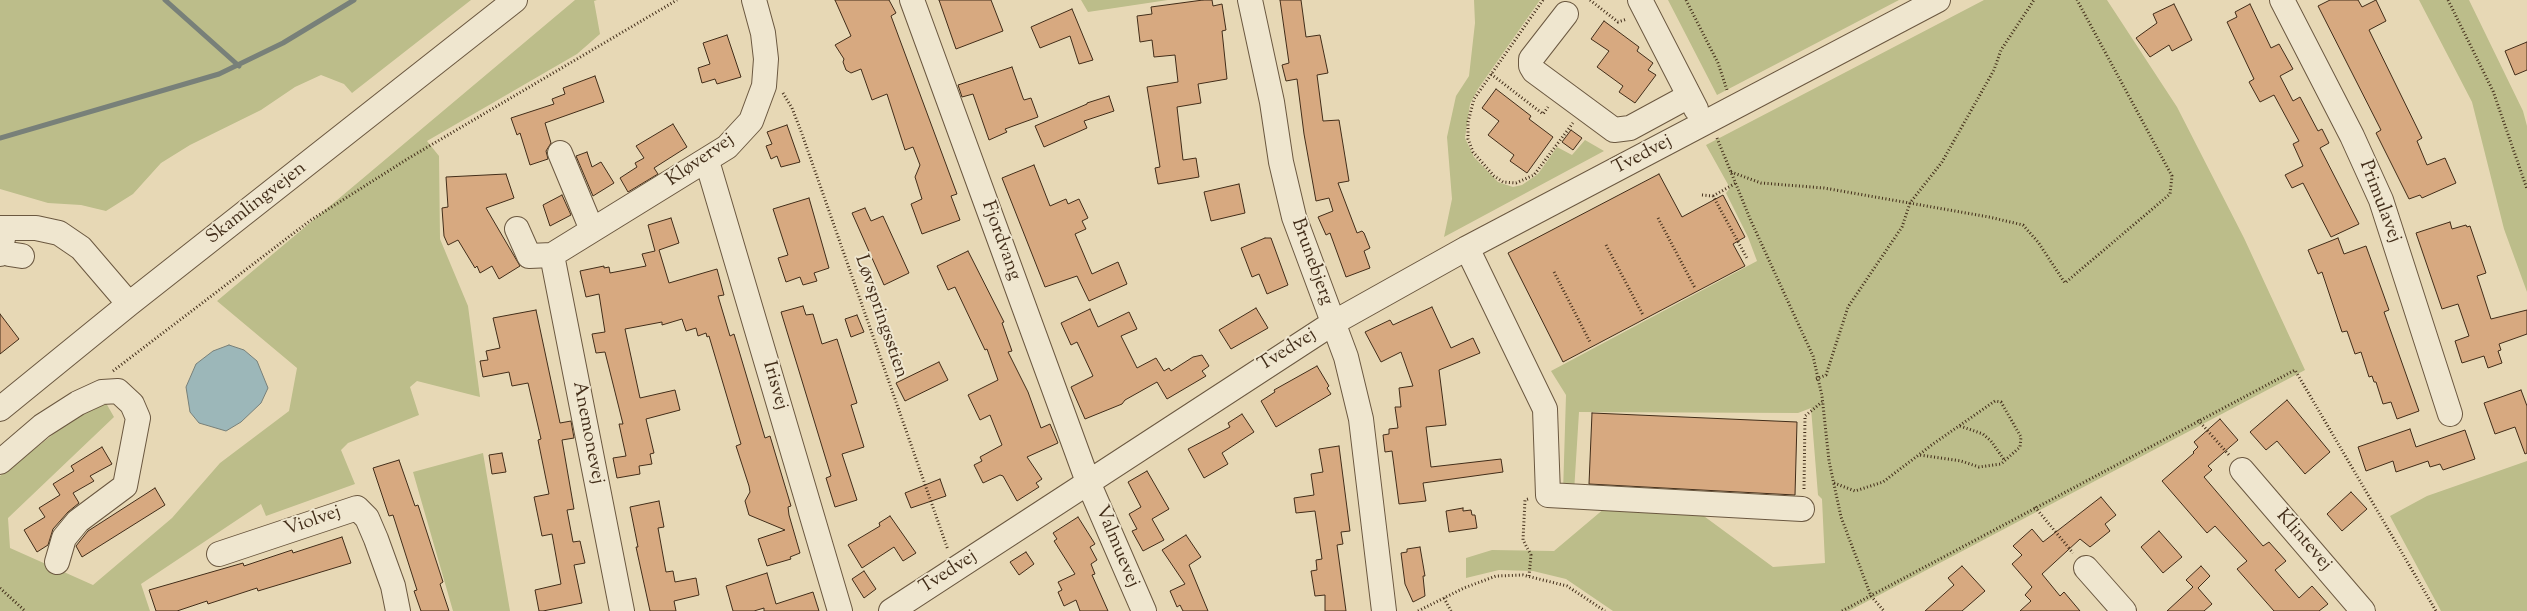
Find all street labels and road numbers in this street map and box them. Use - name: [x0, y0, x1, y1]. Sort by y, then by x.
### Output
- street label: Kløvervej: [663, 129, 739, 193]
- street label: Tvedvej: [1609, 131, 1677, 181]
- street label: Primulavej: [2353, 157, 2405, 247]
- street label: Skamlingvejen: [202, 158, 312, 250]
- street label: Fjordvang: [975, 198, 1025, 284]
- street label: Brunebjerg: [1285, 216, 1337, 308]
- street label: Løvspringsstien: [848, 252, 912, 382]
- street label: Tvedvej: [1255, 324, 1321, 378]
- street label: Irisvej: [756, 359, 792, 413]
- street label: Anemonevej: [566, 380, 608, 486]
- street label: Violvej: [282, 502, 344, 542]
- street label: Valmuevej: [1089, 503, 1143, 591]
- street label: Klintevej: [2270, 506, 2336, 576]
- street label: Tvedvej: [916, 546, 982, 600]

